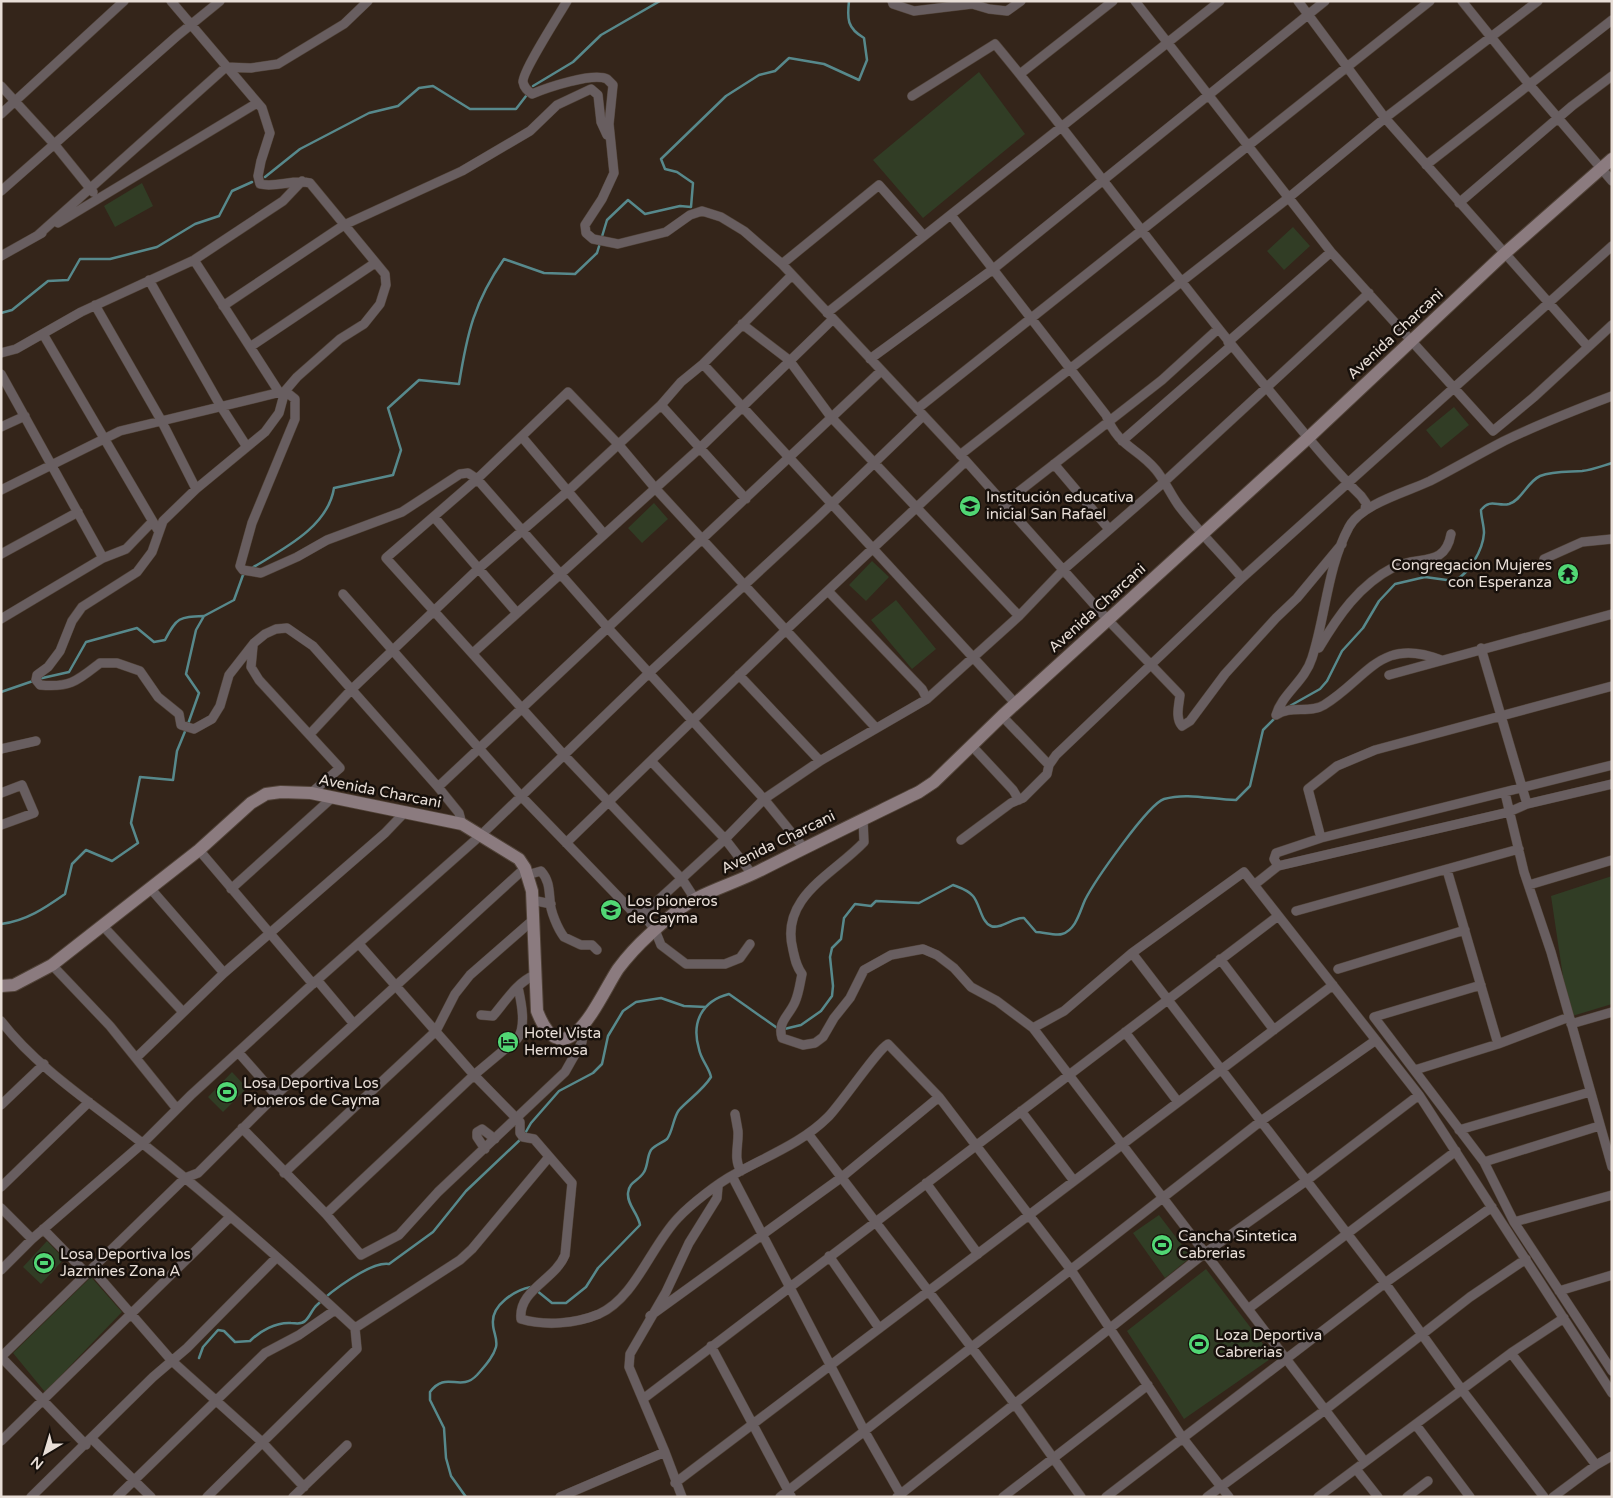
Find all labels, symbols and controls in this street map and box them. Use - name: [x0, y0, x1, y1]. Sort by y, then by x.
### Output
- street label: Avenida Charcani: [1343, 285, 1447, 383]
- place label: Institución educativa inicial San Rafael: [986, 488, 1134, 523]
- school or university icon: Institución educativa inicial San Rafael: [958, 494, 982, 518]
- place label: Congregacion Mujeres con Esperanza: [1391, 556, 1552, 591]
- street label: Avenida Charcani: [1045, 560, 1149, 656]
- temple icon: Congregacion Mujeres con Esperanza: [1556, 562, 1580, 586]
- street label: Avenida Charcani: [317, 770, 443, 812]
- street label: Avenida Charcani: [718, 807, 838, 877]
- place label: Los pioneros de Cayma: [627, 892, 718, 927]
- school or university icon: Los pioneros de Cayma: [599, 898, 623, 922]
- place label: Hotel Vista Hermosa: [524, 1024, 601, 1059]
- hotel icon: Hotel Vista Hermosa: [496, 1030, 520, 1054]
- place label: Losa Deportiva Los Pioneros de Cayma: [243, 1074, 380, 1109]
- sports icon: Losa Deportiva Los Pioneros de Cayma: [215, 1080, 239, 1104]
- place label: Cancha Sintetica Cabrerias: [1178, 1227, 1297, 1262]
- sports icon: Cancha Sintetica Cabrerias: [1150, 1233, 1174, 1257]
- place label: Losa Deportiva los Jazmines Zona A: [60, 1245, 191, 1280]
- sports icon: Losa Deportiva los Jazmines Zona A: [32, 1251, 56, 1275]
- place label: Loza Deportiva Cabrerias: [1215, 1326, 1322, 1361]
- sports icon: Loza Deportiva Cabrerias: [1187, 1332, 1211, 1356]
- north arrow: [20, 1428, 70, 1478]
- text: N: [28, 1453, 47, 1473]

